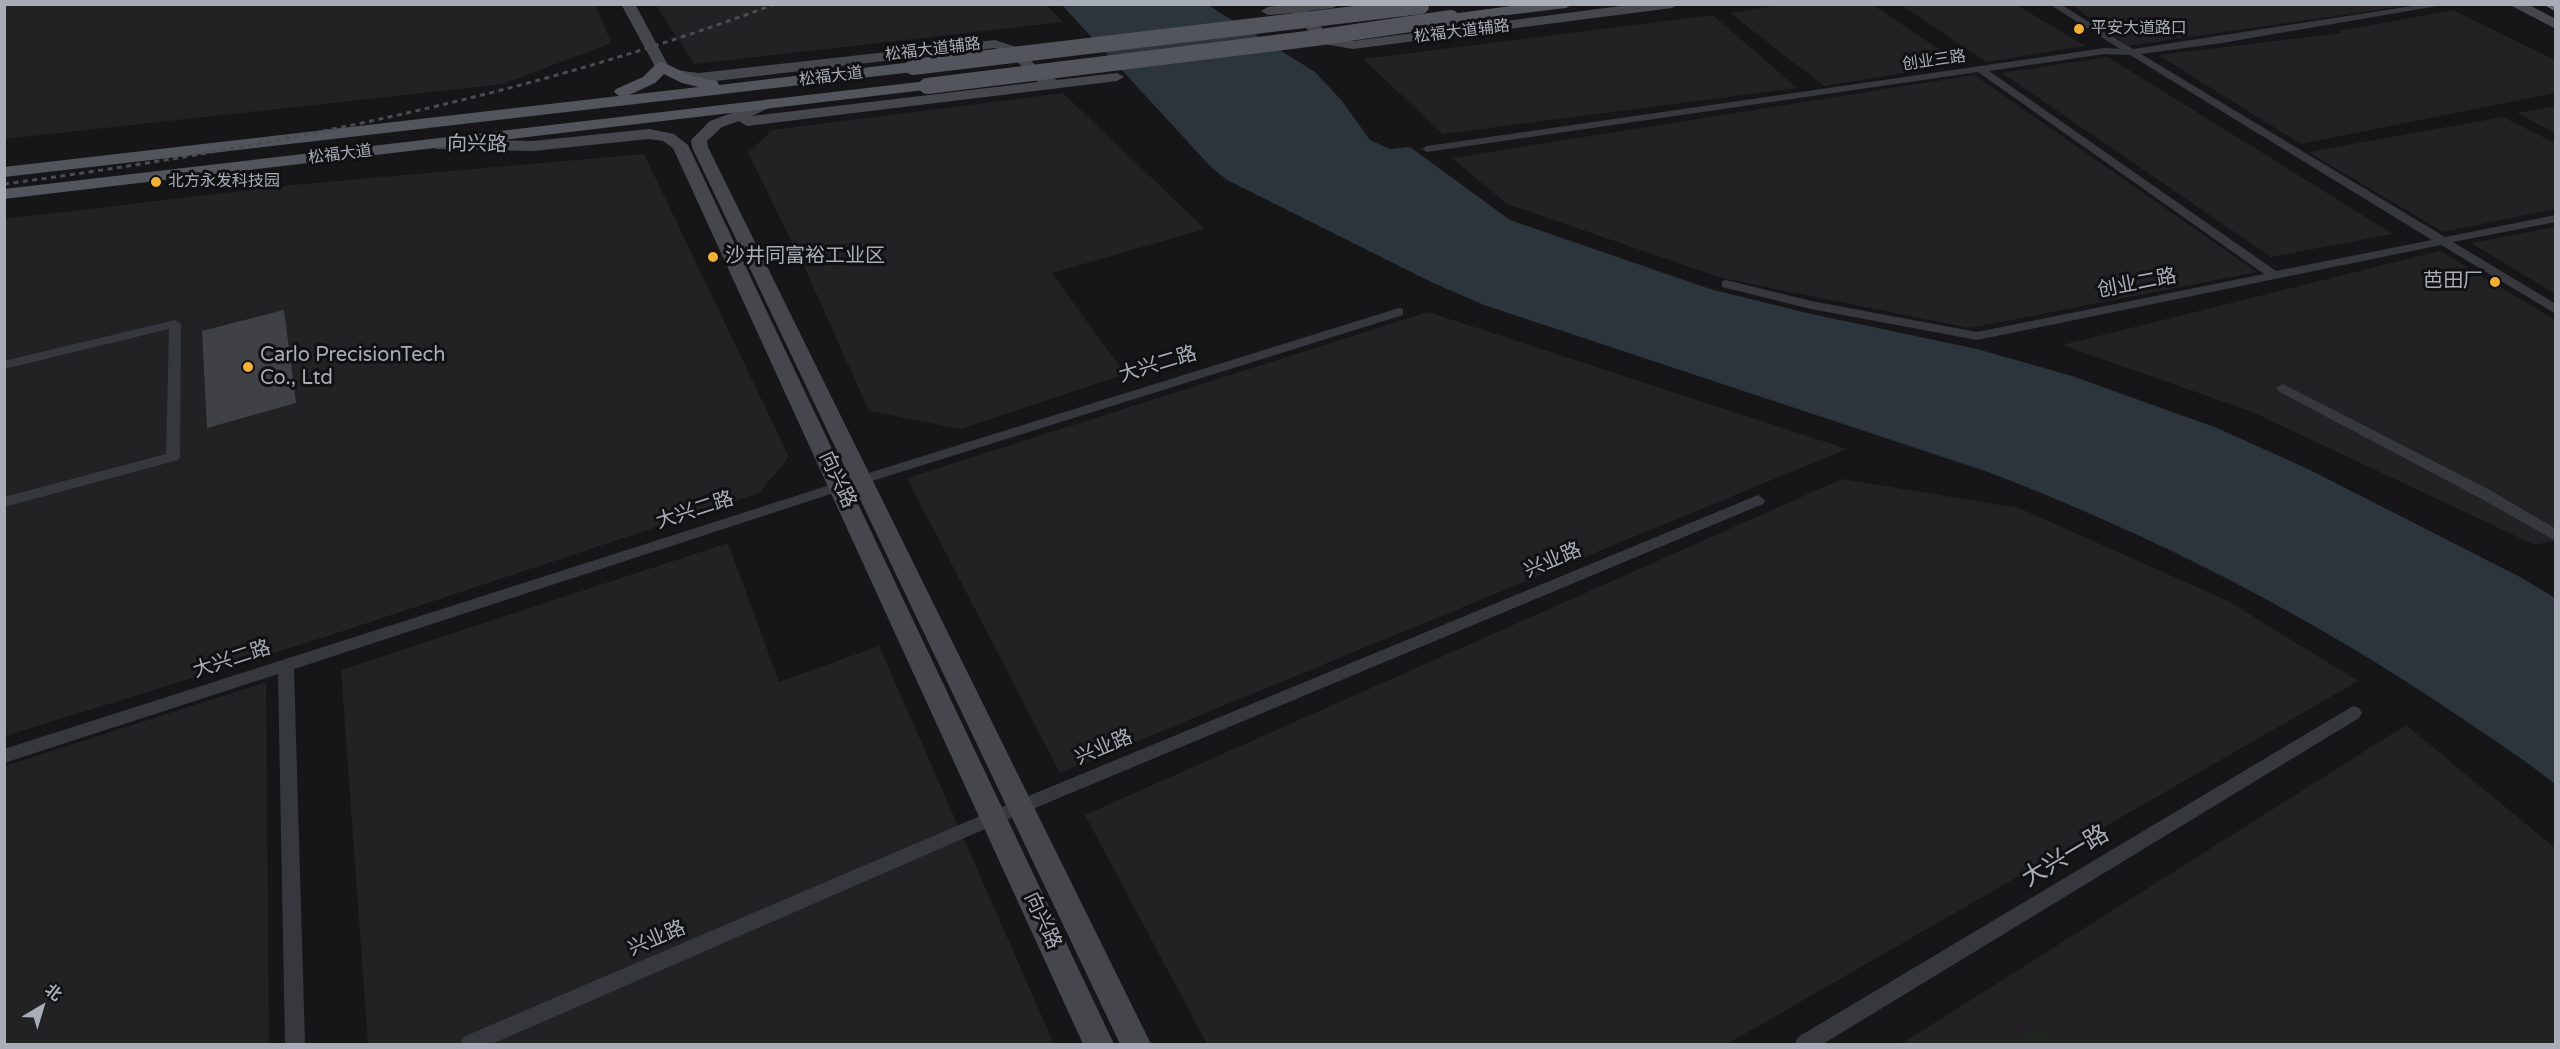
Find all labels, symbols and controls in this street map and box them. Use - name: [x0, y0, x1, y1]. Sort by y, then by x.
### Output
- street label: 松福大道辅路: [1413, 17, 1511, 47]
- place label: 平安大道路口: [2091, 19, 2187, 39]
- marker: 平安大道路口: [2072, 22, 2086, 36]
- street label: 松福大道辅路: [884, 35, 982, 65]
- street label: 创业三路: [1901, 47, 1967, 75]
- street label: 松福大道: [798, 64, 864, 90]
- street label: 向兴路: [447, 132, 507, 158]
- street label: 松福大道: [307, 142, 373, 168]
- place label: 北方永发科技园: [168, 172, 280, 192]
- marker: 北方永发科技园: [149, 175, 163, 189]
- place label: 沙井同富裕工业区: [725, 245, 885, 269]
- marker: 沙井同富裕工业区: [706, 250, 720, 264]
- street label: 创业二路: [2095, 265, 2179, 303]
- place label: 芭田厂: [2423, 270, 2483, 294]
- marker: 芭田厂: [2488, 275, 2502, 289]
- street label: 大兴二路: [1116, 342, 1200, 388]
- place label: Carlo PrecisionTech Co., Ltd: [260, 344, 445, 391]
- marker: Carlo PrecisionTech Co., Ltd: [241, 360, 255, 374]
- street label: 向兴路: [813, 448, 861, 512]
- street label: 大兴二路: [653, 487, 737, 535]
- street label: 兴业路: [1521, 538, 1585, 584]
- street label: 大兴二路: [190, 636, 274, 684]
- street label: 兴业路: [1072, 725, 1136, 771]
- street label: 大兴一路: [2017, 820, 2115, 894]
- street label: 向兴路: [1018, 889, 1066, 953]
- street label: 兴业路: [625, 916, 689, 962]
- north arrow: [12, 977, 72, 1037]
- text: 北: [41, 980, 66, 1006]

